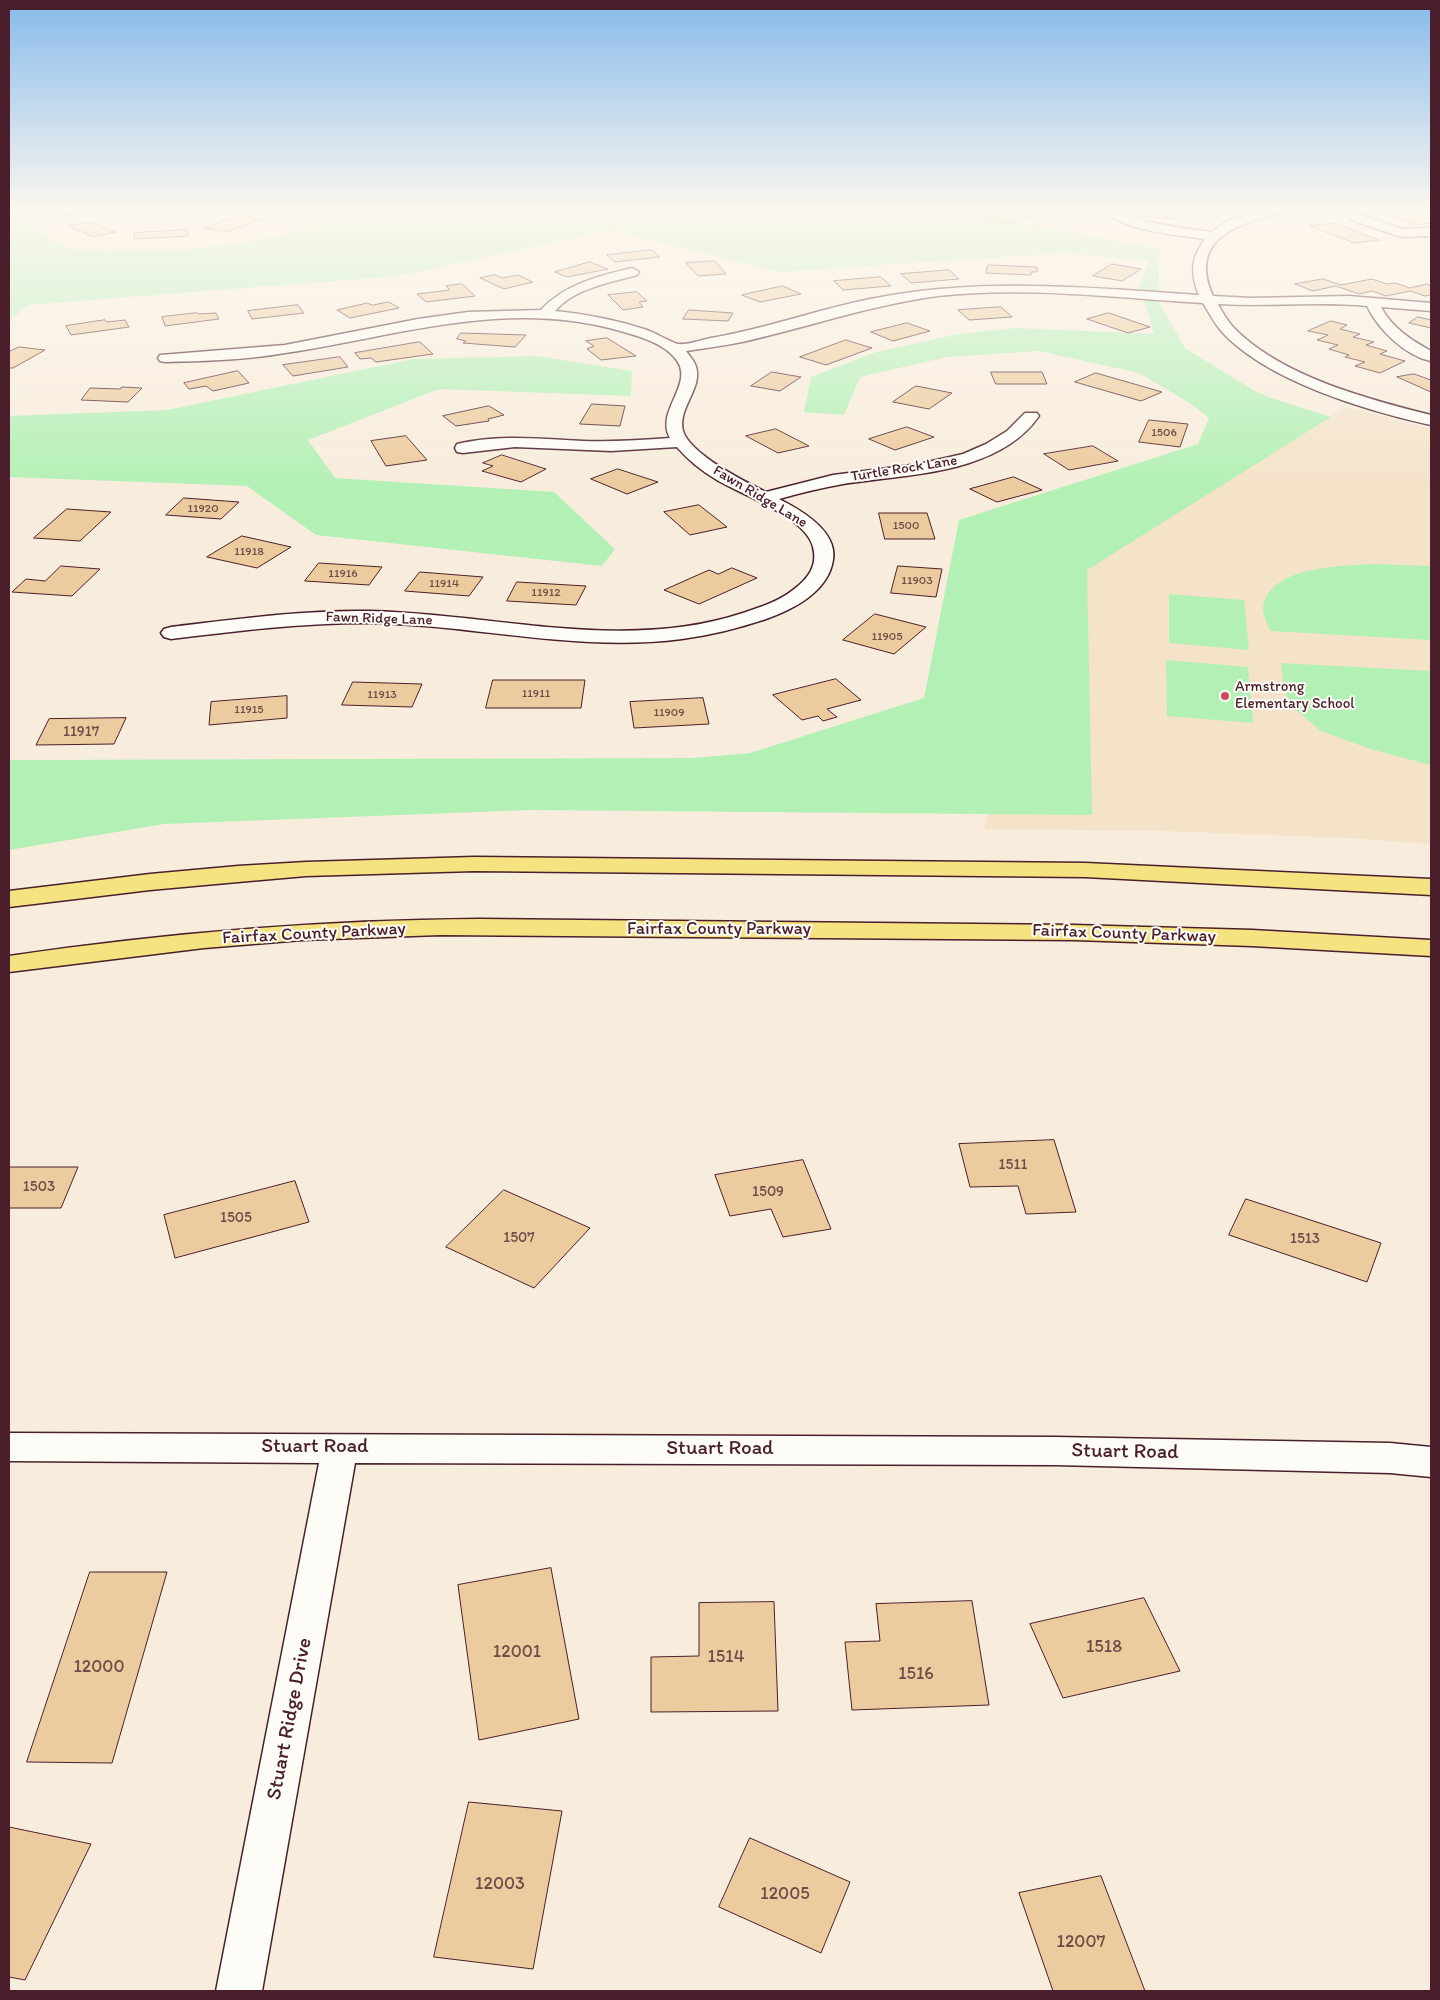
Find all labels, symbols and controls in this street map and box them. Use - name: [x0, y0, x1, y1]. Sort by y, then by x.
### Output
- house number: 1506: [1151, 426, 1177, 440]
- street label: Turtle Rock Lane: [849, 452, 959, 486]
- street label: Fawn Ridge Lane: [710, 462, 810, 532]
- house number: 11920: [187, 502, 219, 516]
- house number: 1500: [893, 519, 919, 533]
- house number: 11918: [234, 545, 264, 559]
- house number: 11916: [328, 567, 358, 581]
- house number: 11903: [901, 574, 933, 588]
- house number: 11914: [429, 577, 459, 591]
- house number: 11912: [531, 586, 561, 600]
- street label: Fawn Ridge Lane: [325, 608, 433, 630]
- house number: 11905: [871, 630, 903, 644]
- place label: Armstrong Elementary School: [1235, 678, 1355, 713]
- house number: 11911: [522, 687, 550, 701]
- house number: 11913: [367, 688, 397, 702]
- marker: Armstrong Elementary School: [1219, 690, 1231, 702]
- house number: 11915: [234, 703, 264, 717]
- house number: 11909: [653, 706, 685, 720]
- house number: 11917: [63, 723, 99, 741]
- street label: Fairfax County Parkway: [222, 918, 406, 950]
- street label: Fairfax County Parkway: [627, 918, 811, 940]
- street label: Fairfax County Parkway: [1032, 920, 1216, 948]
- house number: 1511: [999, 1156, 1027, 1174]
- house number: 1503: [23, 1178, 55, 1196]
- house number: 1509: [752, 1183, 784, 1201]
- house number: 1505: [220, 1209, 252, 1227]
- house number: 1507: [503, 1229, 535, 1247]
- house number: 1513: [1290, 1230, 1320, 1248]
- street label: Stuart Road: [261, 1434, 369, 1460]
- street label: Stuart Road: [666, 1436, 774, 1462]
- street label: Stuart Road: [1071, 1438, 1179, 1466]
- street label: Stuart Ridge Drive: [262, 1636, 318, 1802]
- house number: 1518: [1086, 1636, 1122, 1658]
- house number: 12001: [493, 1641, 541, 1663]
- house number: 1514: [708, 1646, 744, 1668]
- house number: 12000: [73, 1656, 125, 1678]
- house number: 1516: [898, 1663, 934, 1685]
- house number: 12003: [475, 1873, 525, 1895]
- house number: 12005: [760, 1883, 810, 1905]
- house number: 12007: [1057, 1931, 1105, 1953]

